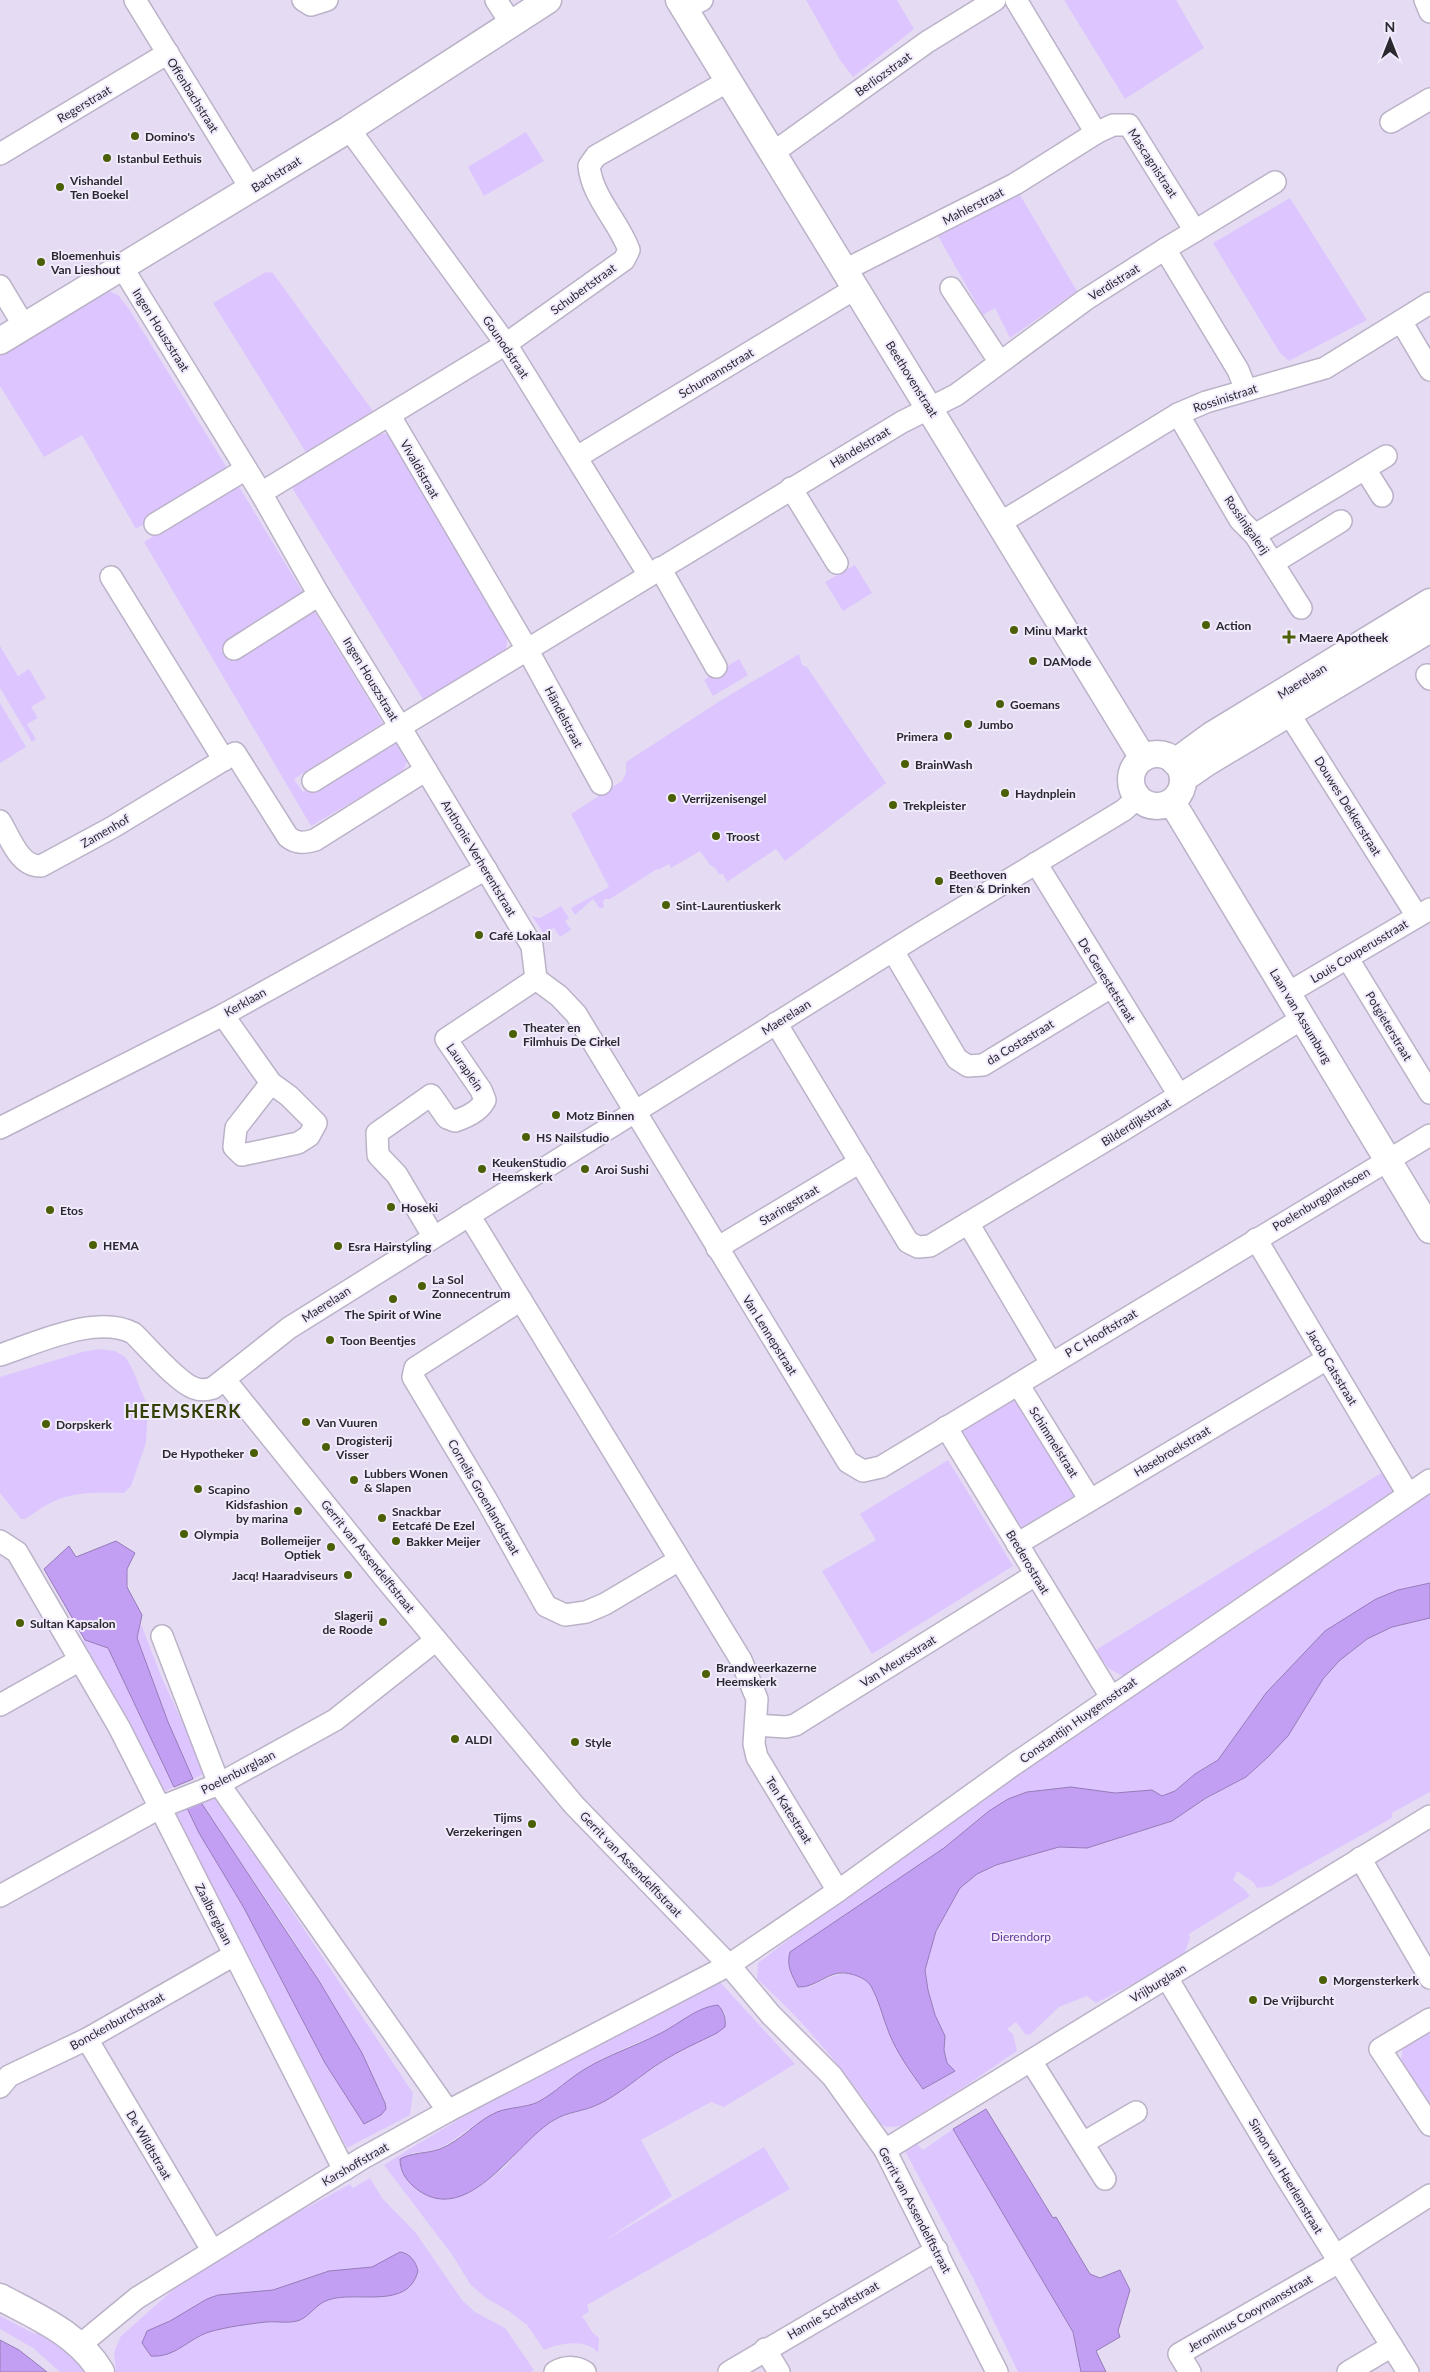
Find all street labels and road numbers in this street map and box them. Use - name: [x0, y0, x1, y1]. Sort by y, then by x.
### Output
- street label: Berliozstraat: [852, 48, 915, 100]
- street label: Offenbachstraat: [164, 55, 222, 136]
- street label: Regerstraat: [54, 82, 114, 126]
- street label: Mascagnistraat: [1125, 126, 1181, 201]
- street label: Bachstraat: [248, 152, 304, 195]
- street label: Mahlerstraat: [940, 184, 1007, 228]
- street label: Schubertstraat: [547, 260, 619, 318]
- street label: Verdistraat: [1086, 260, 1143, 304]
- street label: Ingen Houszstraat: [129, 286, 193, 375]
- street label: Gounodstraat: [480, 313, 533, 382]
- street label: Beethovenstraat: [883, 338, 942, 420]
- street label: Schumannstraat: [676, 344, 757, 401]
- street label: Rossinistraat: [1191, 380, 1260, 415]
- street label: Händelstraat: [827, 423, 893, 471]
- street label: Vivaldistraat: [397, 437, 443, 502]
- street label: Rossinigalerij: [1221, 493, 1273, 557]
- street label: Ingen Houszstraat: [340, 634, 402, 724]
- street label: Maerelaan: [1275, 660, 1329, 702]
- street label: Händelstraat: [542, 684, 587, 751]
- street label: Douwes Dekkerstraat: [1311, 754, 1385, 859]
- street label: Anthonie Verherentstraat: [438, 797, 520, 920]
- street label: Zamenhof: [78, 811, 133, 851]
- street label: Louis Couperusstraat: [1308, 916, 1411, 986]
- street label: De Genestetstraat: [1075, 935, 1139, 1025]
- street label: Laan van Assumburg: [1267, 966, 1335, 1066]
- street label: Kerklaan: [221, 984, 269, 1020]
- street label: Potgieterstraat: [1362, 989, 1416, 1064]
- street label: Maerelaan: [759, 996, 813, 1038]
- street label: da Costastraat: [984, 1016, 1057, 1068]
- street label: Lauraplein: [443, 1040, 487, 1094]
- street label: Bilderdijkstraat: [1099, 1094, 1174, 1149]
- street label: Poelenburgplantsoen: [1269, 1164, 1373, 1234]
- street label: Staringstraat: [757, 1181, 822, 1229]
- street label: Maerelaan: [299, 1283, 353, 1325]
- street label: Van Lennepstraat: [739, 1292, 801, 1378]
- street label: P C Hooftstraat: [1062, 1305, 1140, 1360]
- street label: Jacob Catsstraat: [1303, 1326, 1361, 1408]
- street label: Schimmelstraat: [1026, 1404, 1082, 1481]
- street label: Hasebroekstraat: [1131, 1422, 1214, 1480]
- street label: Cornelis Groenlandstraat: [445, 1437, 524, 1558]
- street label: Gerrit van Assendelftstraat: [318, 1497, 419, 1616]
- street label: Brederostraat: [1003, 1527, 1053, 1597]
- street label: Van Meursstraat: [857, 1631, 939, 1690]
- street label: Constantijn Huygensstraat: [1017, 1673, 1140, 1766]
- street label: Poelenburglaan: [198, 1747, 278, 1797]
- street label: Ten Katestraat: [762, 1774, 816, 1847]
- street label: Gerrit van Assendelftstraat: [577, 1808, 686, 1920]
- street label: Zaalberglaan: [192, 1881, 236, 1947]
- street label: Vrijburglaan: [1127, 1960, 1189, 2006]
- street label: Bonckenburchstraat: [67, 1989, 167, 2053]
- street label: De Wildtstraat: [123, 2108, 175, 2183]
- street label: Simon van Haerlemstraat: [1246, 2116, 1327, 2237]
- street label: Karshoffstraat: [319, 2138, 392, 2189]
- street label: Gerrit van Assendelftstraat: [875, 2144, 955, 2276]
- street label: Jeronimus Cooymansstraat: [1185, 2271, 1316, 2355]
- street label: Hannie Schaftstraat: [784, 2277, 882, 2342]

